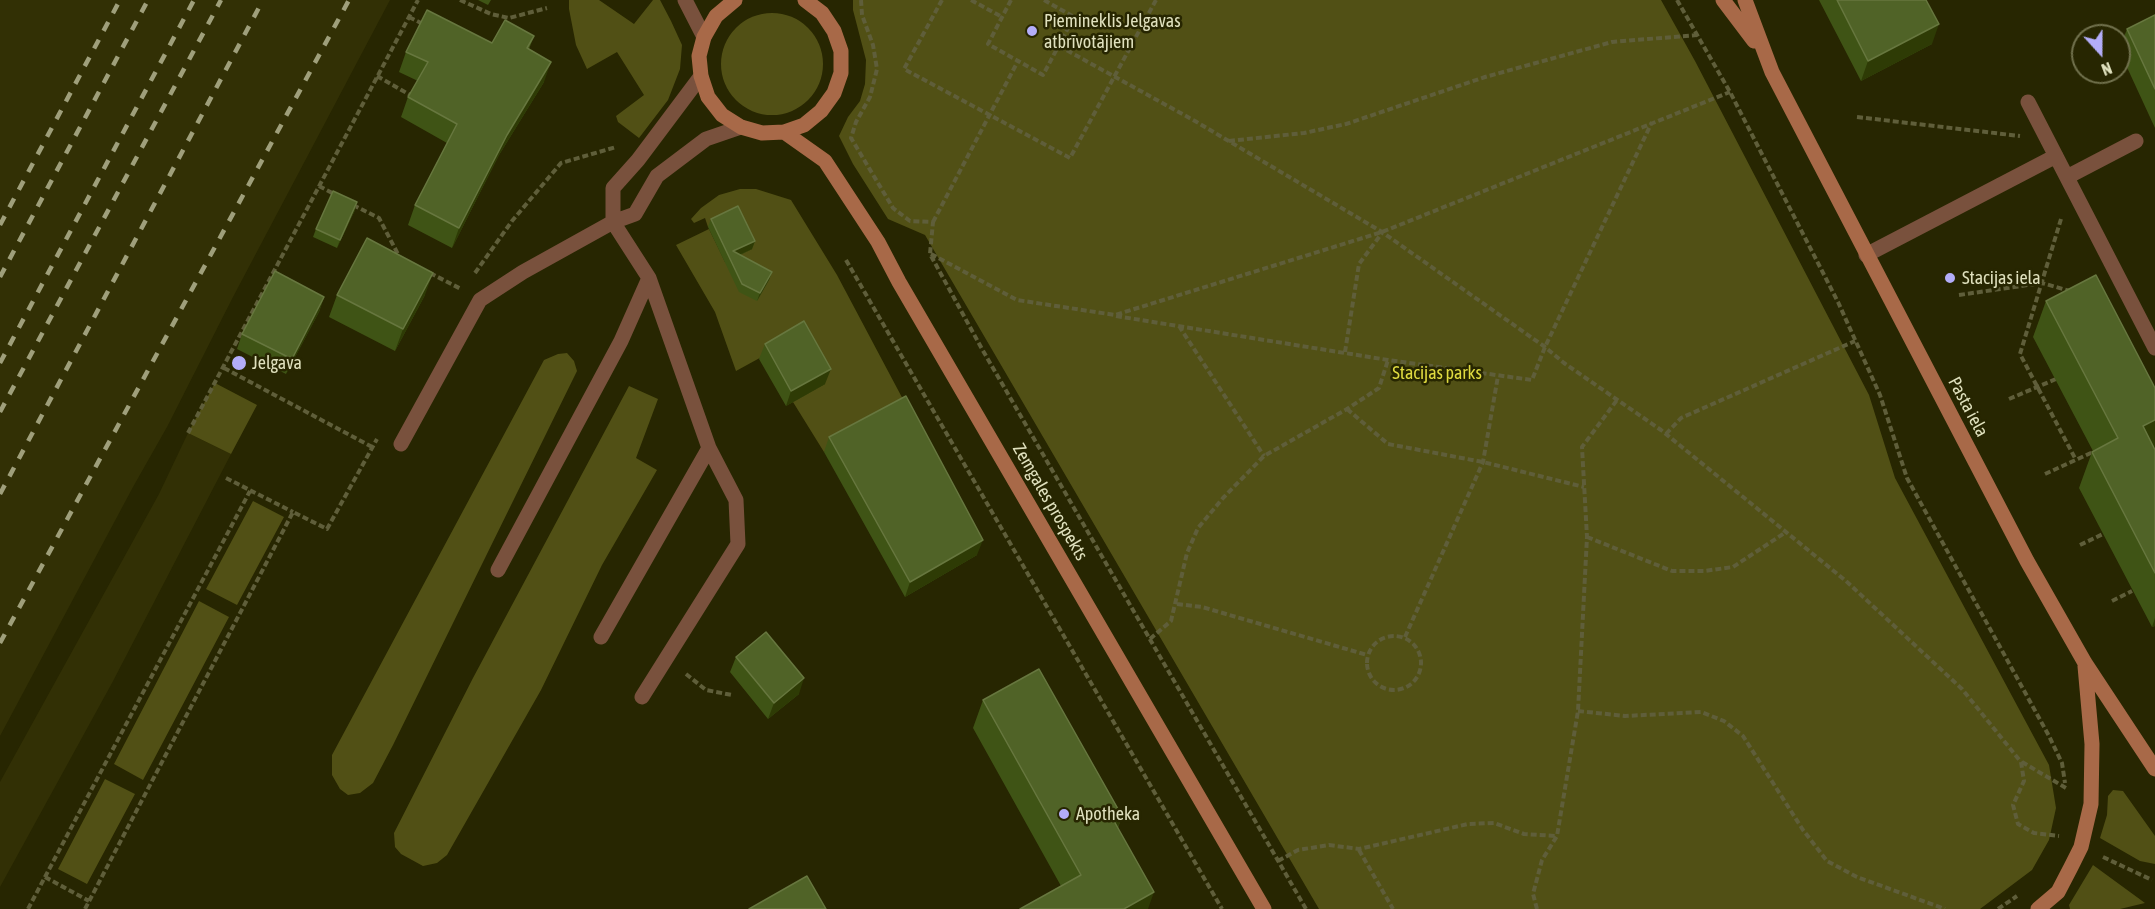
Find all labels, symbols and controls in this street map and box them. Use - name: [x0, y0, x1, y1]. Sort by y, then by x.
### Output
- place label: Piemineklis Jelgavas atbrīvotājiem: [1044, 10, 1181, 52]
- marker: Piemineklis Jelgavas atbrīvotājiem: [1025, 24, 1039, 38]
- north arrow: [2071, 24, 2131, 84]
- text: N: [2099, 59, 2114, 79]
- place label: Stacijas iela: [1962, 267, 2041, 289]
- marker: Stacijas iela: [1943, 271, 1957, 285]
- place label: Jelgava: [252, 352, 302, 374]
- marker: Jelgava: [230, 354, 248, 372]
- park label: Stacijas parks: [1392, 362, 1482, 384]
- street label: Pasta iela: [1943, 373, 1993, 441]
- street label: Zemgales prospekts: [1008, 440, 1092, 564]
- place label: Apotheka: [1076, 803, 1140, 825]
- marker: Apotheka: [1057, 807, 1071, 821]

